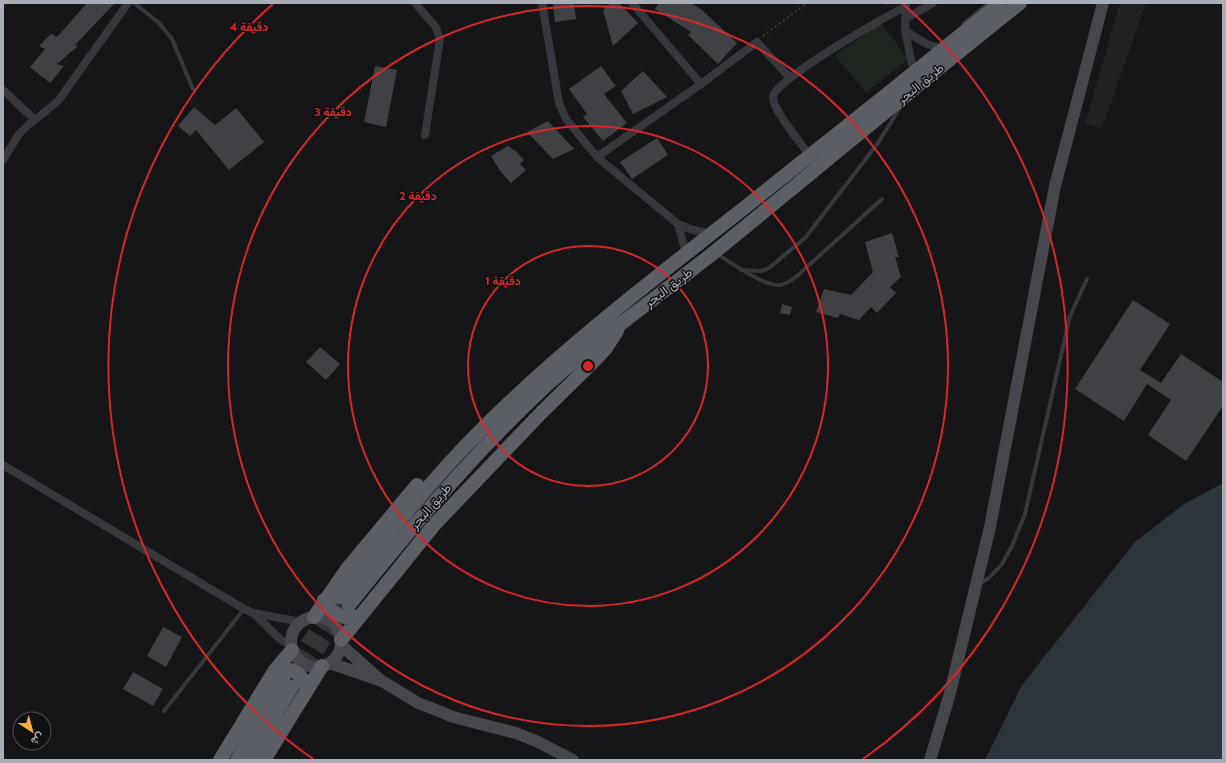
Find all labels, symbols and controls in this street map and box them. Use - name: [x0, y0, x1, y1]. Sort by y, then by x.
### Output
- text: 4 دقيقة: [230, 19, 268, 34]
- street label: طريق البحر: [893, 59, 947, 108]
- text: 3 دقيقة: [314, 104, 352, 119]
- text: 2 دقيقة: [399, 188, 437, 203]
- street label: طريق البحر: [640, 264, 696, 312]
- text: 1 دقيقة: [485, 273, 521, 288]
- centre of rings: [581, 359, 595, 373]
- street label: طريق البحر: [405, 480, 455, 534]
- north arrow: [12, 711, 52, 751]
- text: ش: [28, 730, 47, 749]

